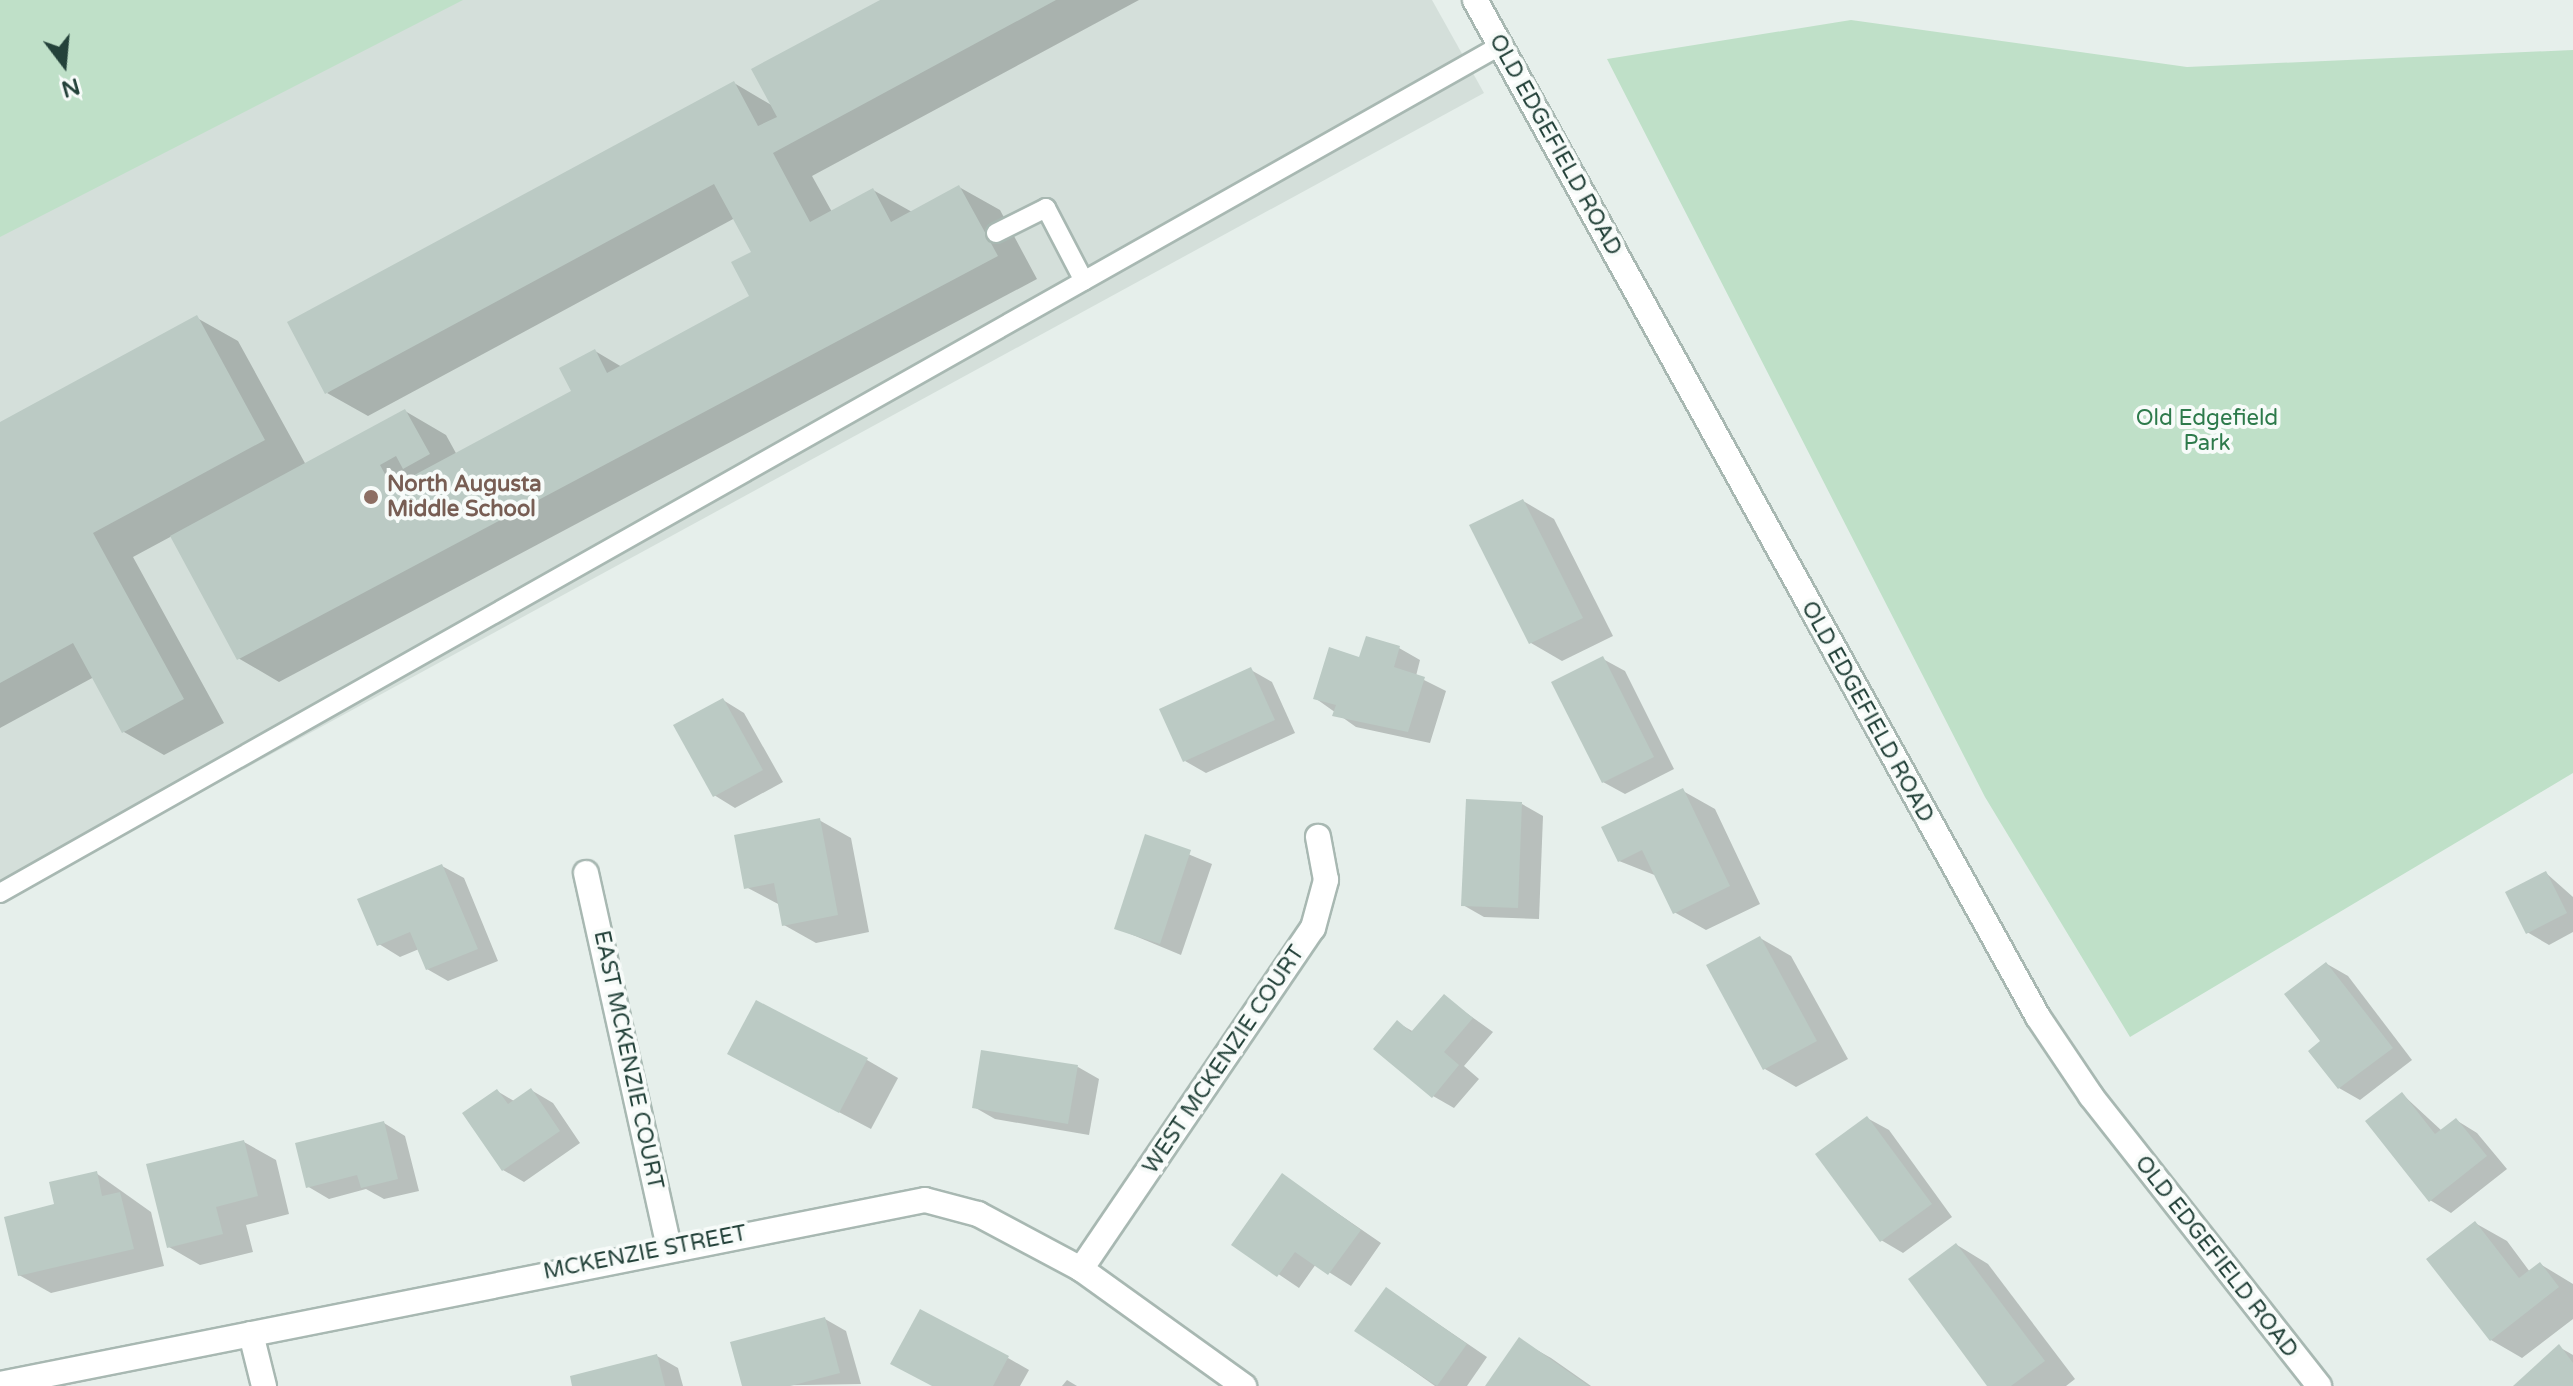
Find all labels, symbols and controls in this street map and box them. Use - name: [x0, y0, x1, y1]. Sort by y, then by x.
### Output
- north arrow: [24, 24, 104, 104]
- street label: OLD EDGEFIELD ROAD: [1483, 30, 1627, 260]
- text: N: [59, 72, 83, 102]
- park label: Old Edgefield Park: [2136, 405, 2278, 456]
- place label: North Augusta Middle School: [387, 471, 542, 522]
- marker: North Augusta Middle School: [362, 488, 380, 506]
- street label: OLD EDGEFIELD ROAD: [1795, 597, 1939, 827]
- street label: EAST MCKENZIE COURT: [588, 928, 668, 1192]
- street label: WEST MCKENZIE COURT: [1138, 941, 1310, 1179]
- street label: OLD EDGEFIELD ROAD: [2129, 1151, 2303, 1363]
- street label: MCKENZIE STREET: [541, 1220, 749, 1286]

